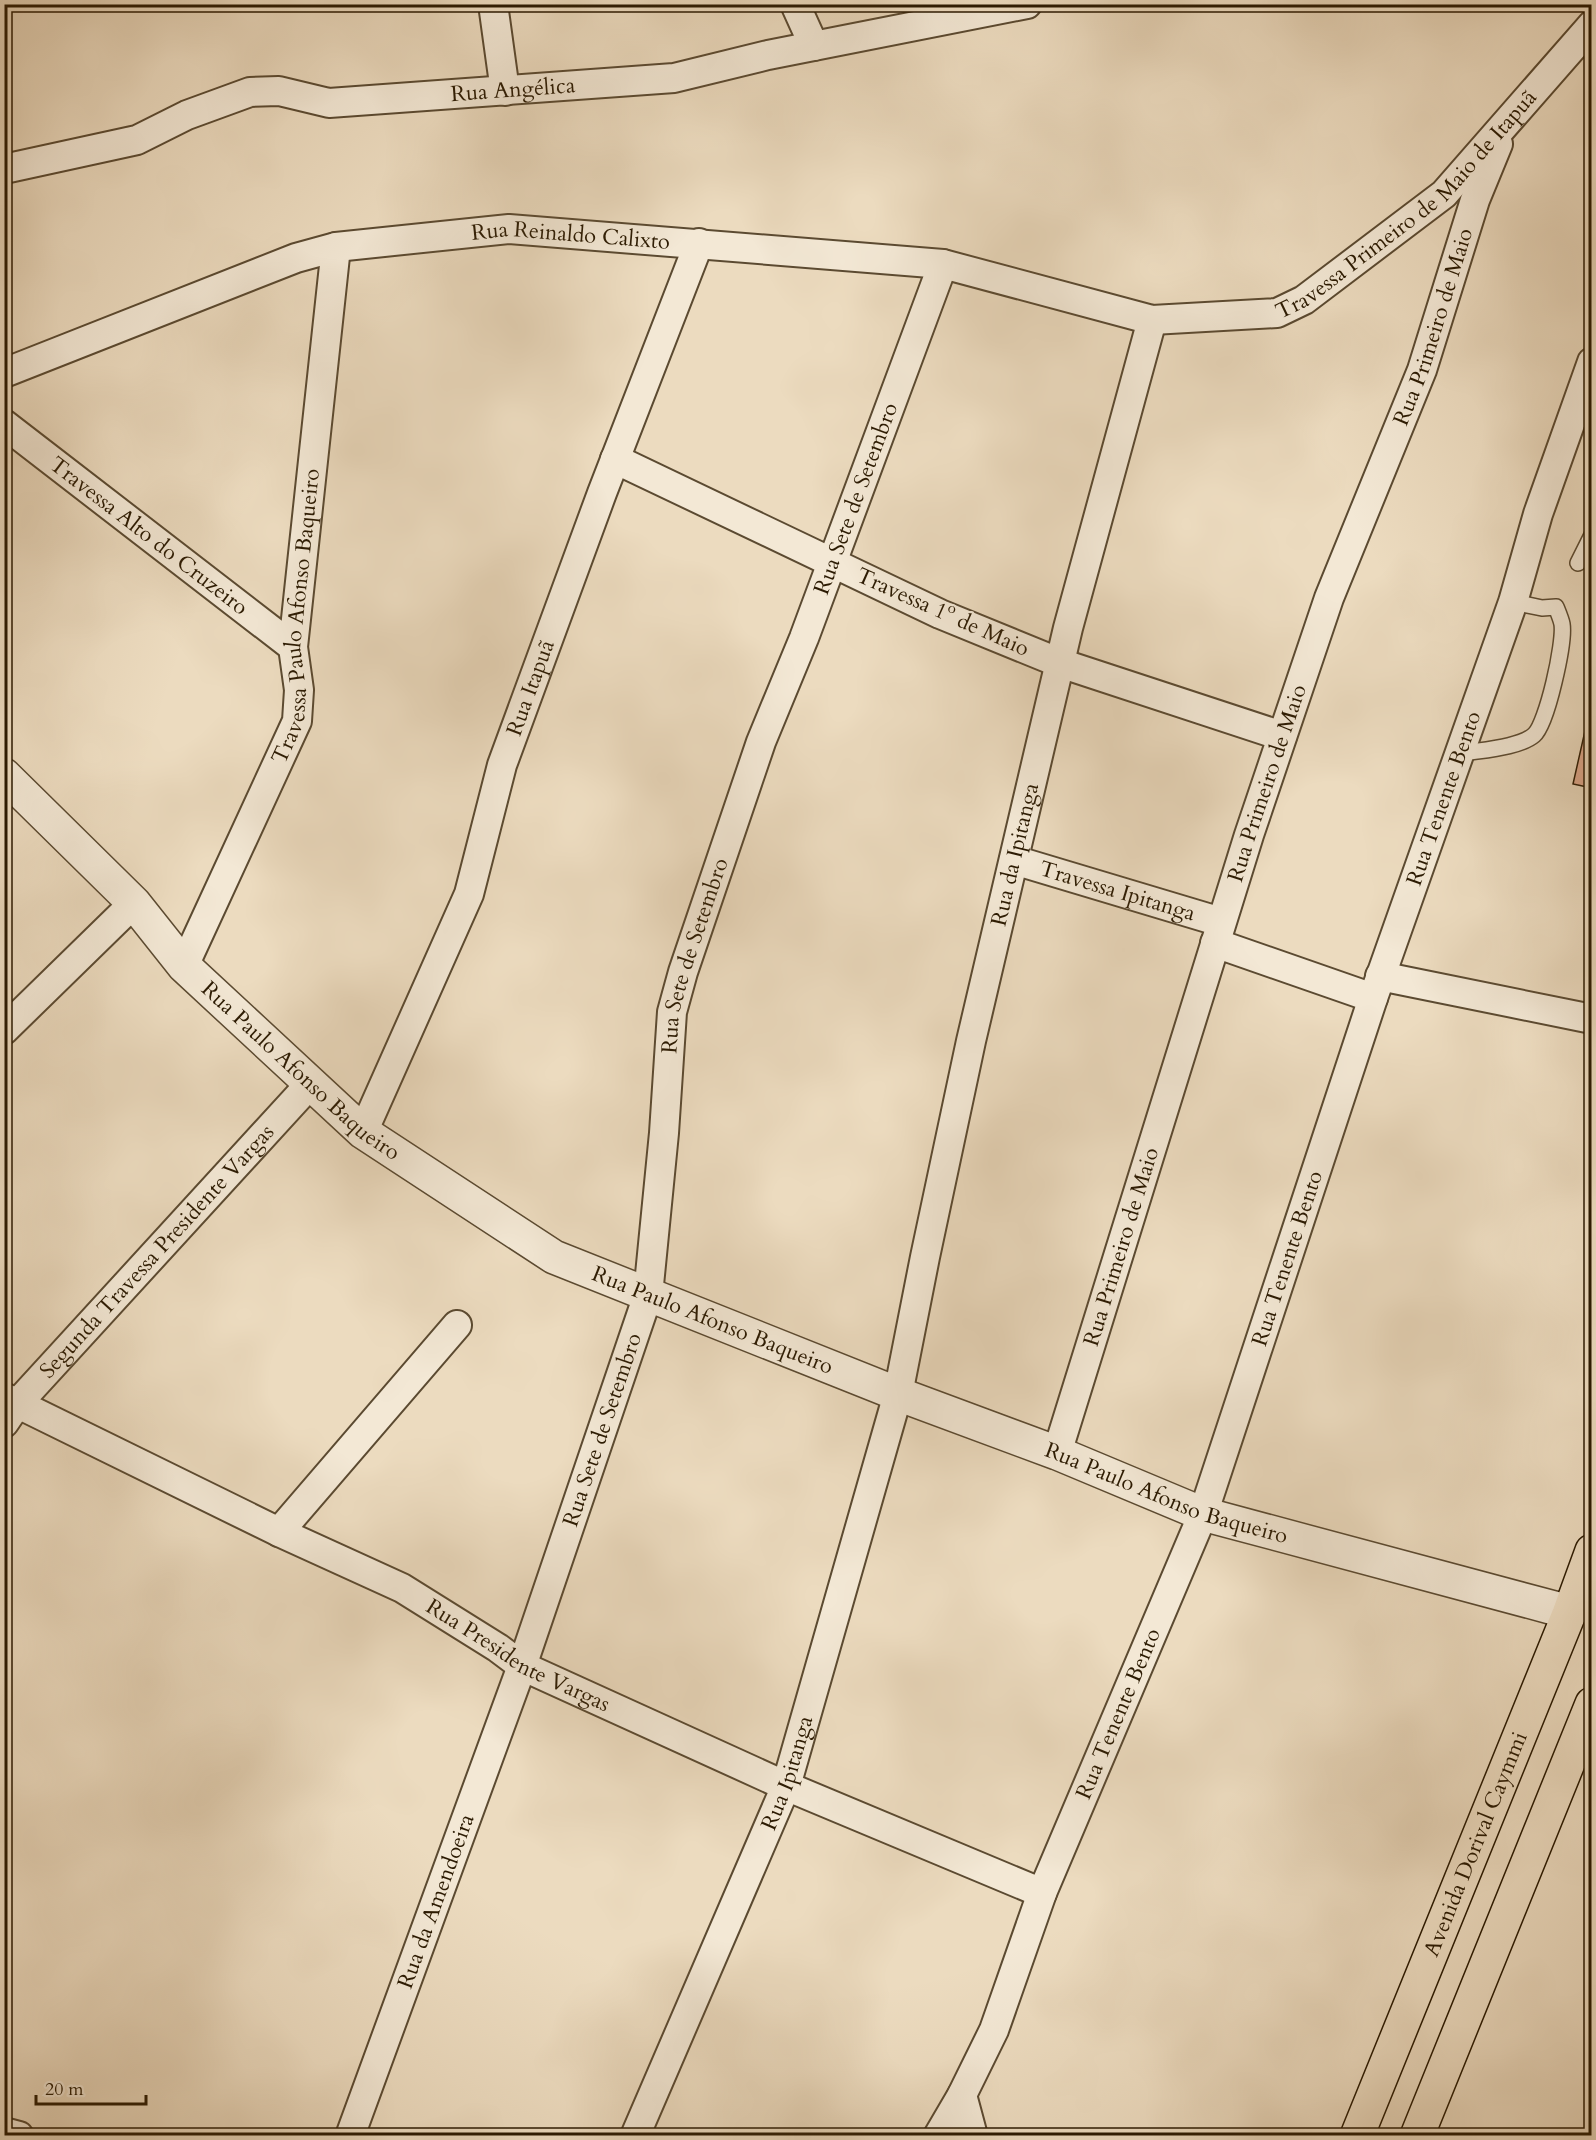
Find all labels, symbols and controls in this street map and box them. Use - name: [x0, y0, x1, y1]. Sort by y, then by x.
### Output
- street label: Rua Angélica: [450, 70, 577, 109]
- street label: Travessa Primeiro de Maio de Itapuã: [1270, 83, 1544, 327]
- street label: Rua Reinaldo Calixto: [470, 214, 671, 257]
- street label: Rua Primeiro de Maio: [1386, 224, 1480, 430]
- street label: Rua Sete de Setembro: [806, 398, 905, 599]
- street label: Travessa Alto do Cruzeiro: [43, 450, 255, 622]
- street label: Travessa Paulo Afonso Baqueiro: [264, 467, 327, 769]
- street label: Travessa 1º de Maio: [852, 560, 1034, 664]
- street label: Rua Itapuã: [499, 635, 562, 740]
- street label: Rua Primeiro de Maio: [1220, 680, 1314, 886]
- street label: Rua Tenente Bento: [1399, 707, 1488, 890]
- street label: Rua da Ipitanga: [984, 779, 1046, 929]
- street label: Travessa Ipitanga: [1036, 853, 1199, 929]
- street label: Rua Sete de Setembro: [654, 854, 736, 1055]
- street label: Rua Paulo Afonso Baqueiro: [195, 974, 406, 1167]
- street label: Segunda Travessa Presidente Vargas: [33, 1118, 281, 1385]
- street label: Rua Primeiro de Maio: [1076, 1144, 1166, 1350]
- street label: Rua Tenente Bento: [1244, 1167, 1330, 1350]
- street label: Rua Paulo Afonso Baqueiro: [588, 1259, 838, 1382]
- street label: Rua Sete de Setembro: [555, 1329, 649, 1531]
- street label: Rua Paulo Afonso Baqueiro: [1041, 1435, 1291, 1551]
- street label: Rua Presidente Vargas: [420, 1592, 615, 1719]
- street label: Rua Tenente Bento: [1069, 1623, 1168, 1804]
- street label: Rua Ipitanga: [754, 1712, 820, 1835]
- street label: Avenida Dorival Caymmi: [1416, 1727, 1535, 1961]
- street label: Rua da Amendoeira: [390, 1809, 482, 1993]
- scale bar: [36, 2068, 146, 2106]
- text: 20 m: [45, 2077, 84, 2102]

